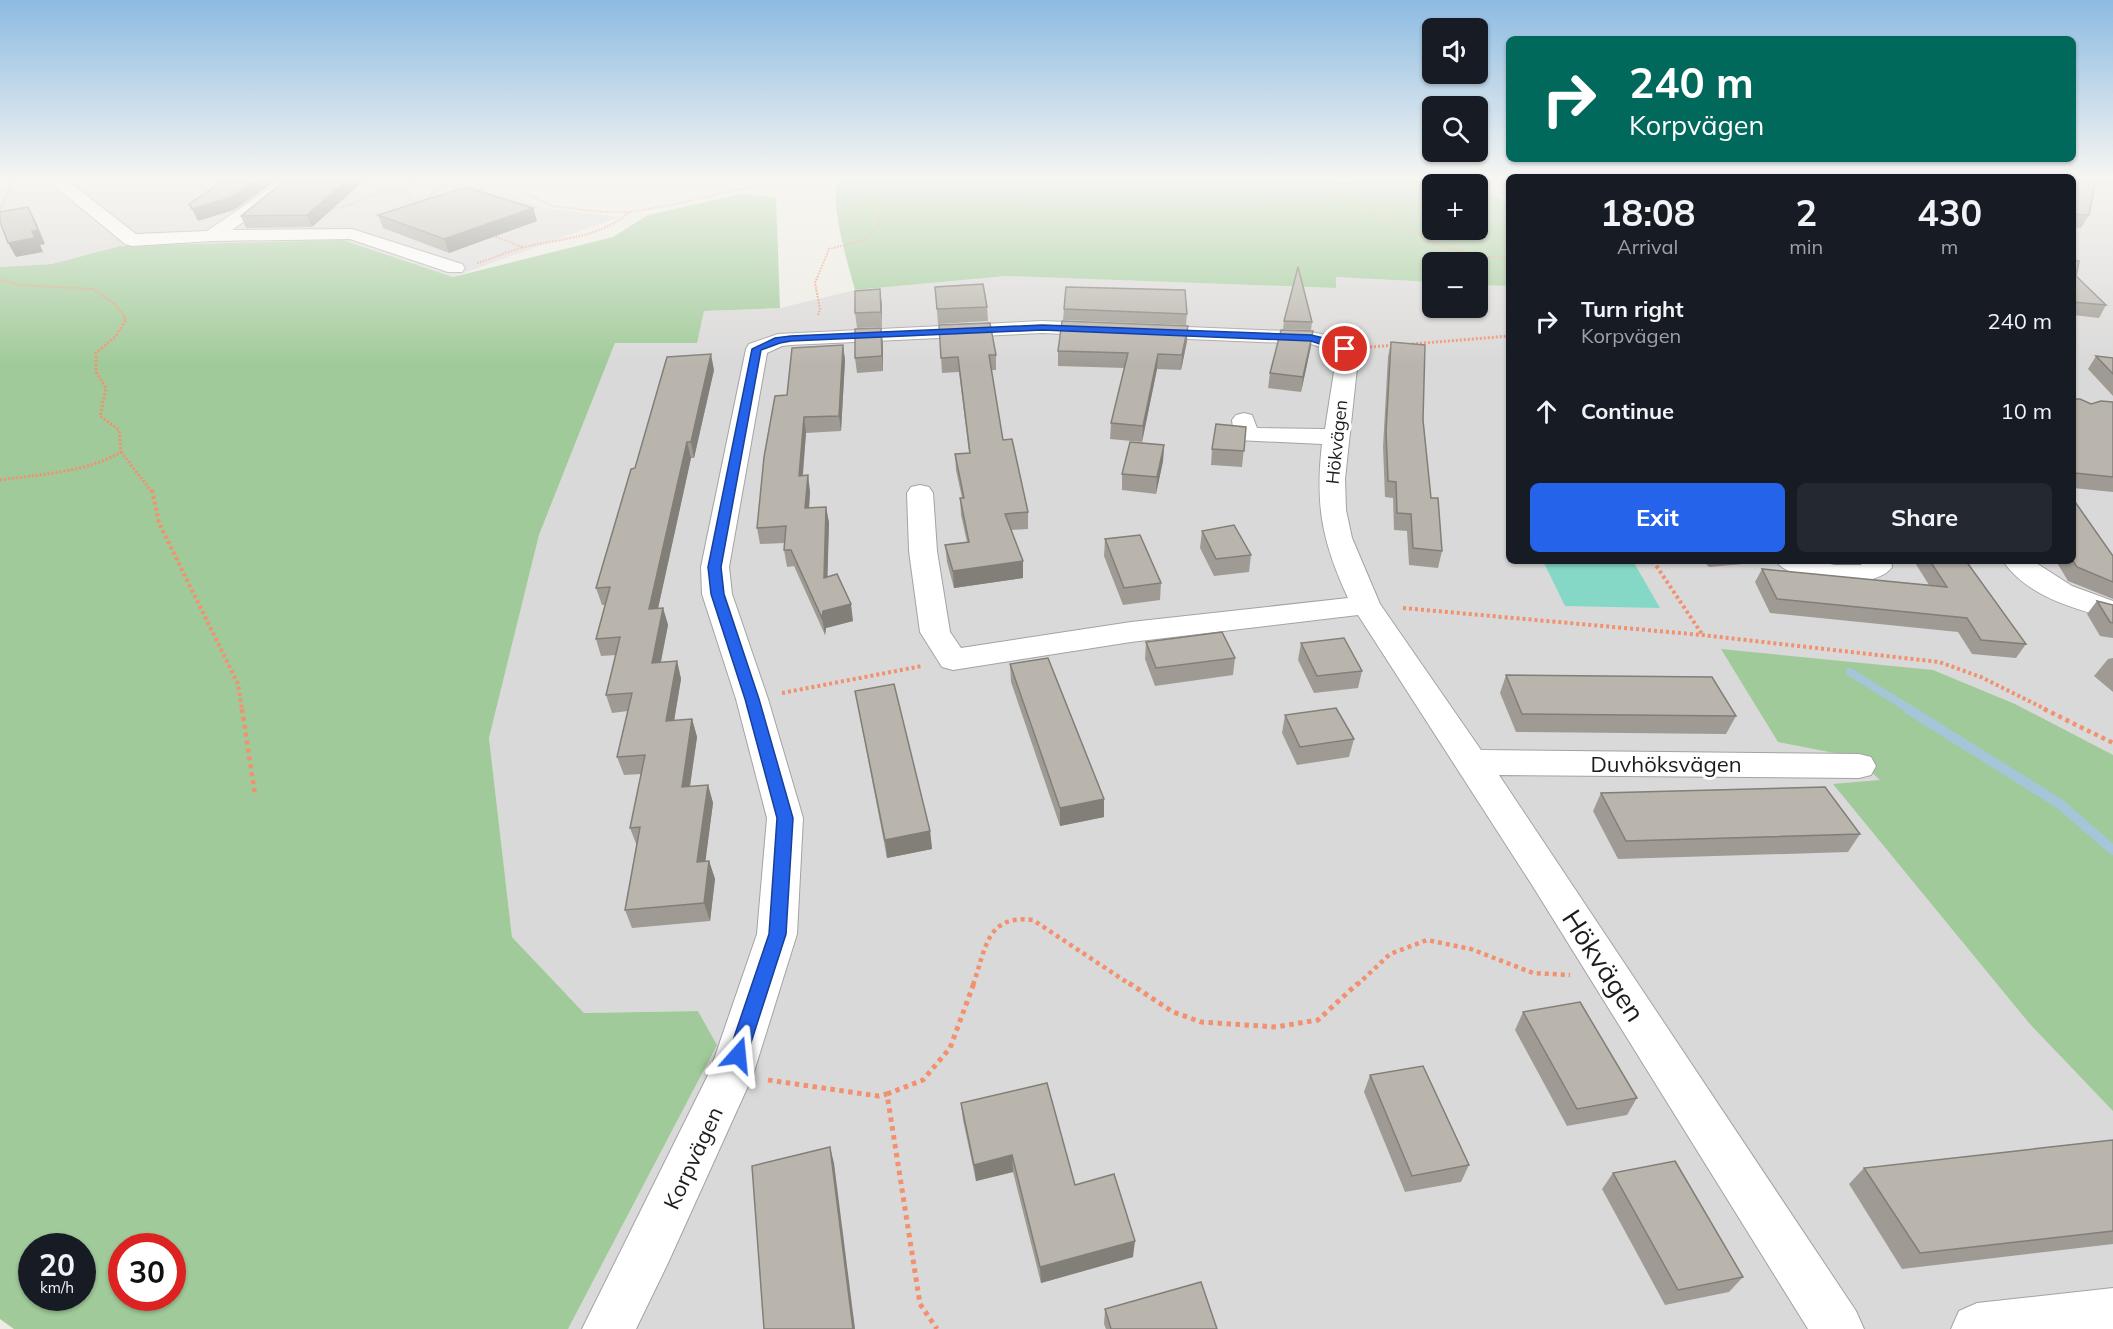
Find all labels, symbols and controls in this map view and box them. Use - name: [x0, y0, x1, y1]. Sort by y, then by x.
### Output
- map controls: [1422, 18, 1488, 318]
- button: sound: [1422, 18, 1488, 84]
- text: 240 m: [1629, 56, 1754, 109]
- icon: right: [1530, 60, 1608, 138]
- button: search: [1422, 96, 1488, 162]
- text: Korpvägen: [1629, 108, 1764, 142]
- button: +: [1422, 174, 1488, 240]
- text: 18:08: [1600, 190, 1695, 235]
- text: 2: [1795, 190, 1817, 235]
- text: 430: [1917, 190, 1982, 235]
- text: Arrival: [1617, 234, 1678, 259]
- text: min: [1789, 234, 1823, 259]
- text: m: [1941, 234, 1958, 259]
- button: −: [1422, 252, 1488, 318]
- text: Turn right: [1581, 295, 1684, 323]
- icon: right: [1530, 305, 1563, 338]
- text: 240 m: [1987, 307, 2052, 335]
- pin: [1319, 323, 1370, 374]
- text: Korpvägen: [1581, 323, 1681, 348]
- icon: arrive: [1328, 332, 1361, 365]
- icon: ahead: [1530, 395, 1563, 428]
- text: Continue: [1581, 397, 1674, 425]
- text: 10 m: [2001, 397, 2052, 425]
- street label: Hökvägen: [1321, 399, 1352, 485]
- button: Exit: [1530, 483, 1785, 552]
- button: Share: [1797, 483, 2052, 552]
- street label: Duvhöksvägen: [1590, 750, 1742, 778]
- street label: Hökvägen: [1555, 903, 1653, 1028]
- position arrow: [706, 1023, 770, 1087]
- street label: Korpvägen: [657, 1102, 729, 1214]
- speed limit sign: 30: [108, 1233, 186, 1311]
- text: 20: [39, 1246, 75, 1284]
- text: km/h: [40, 1278, 74, 1297]

